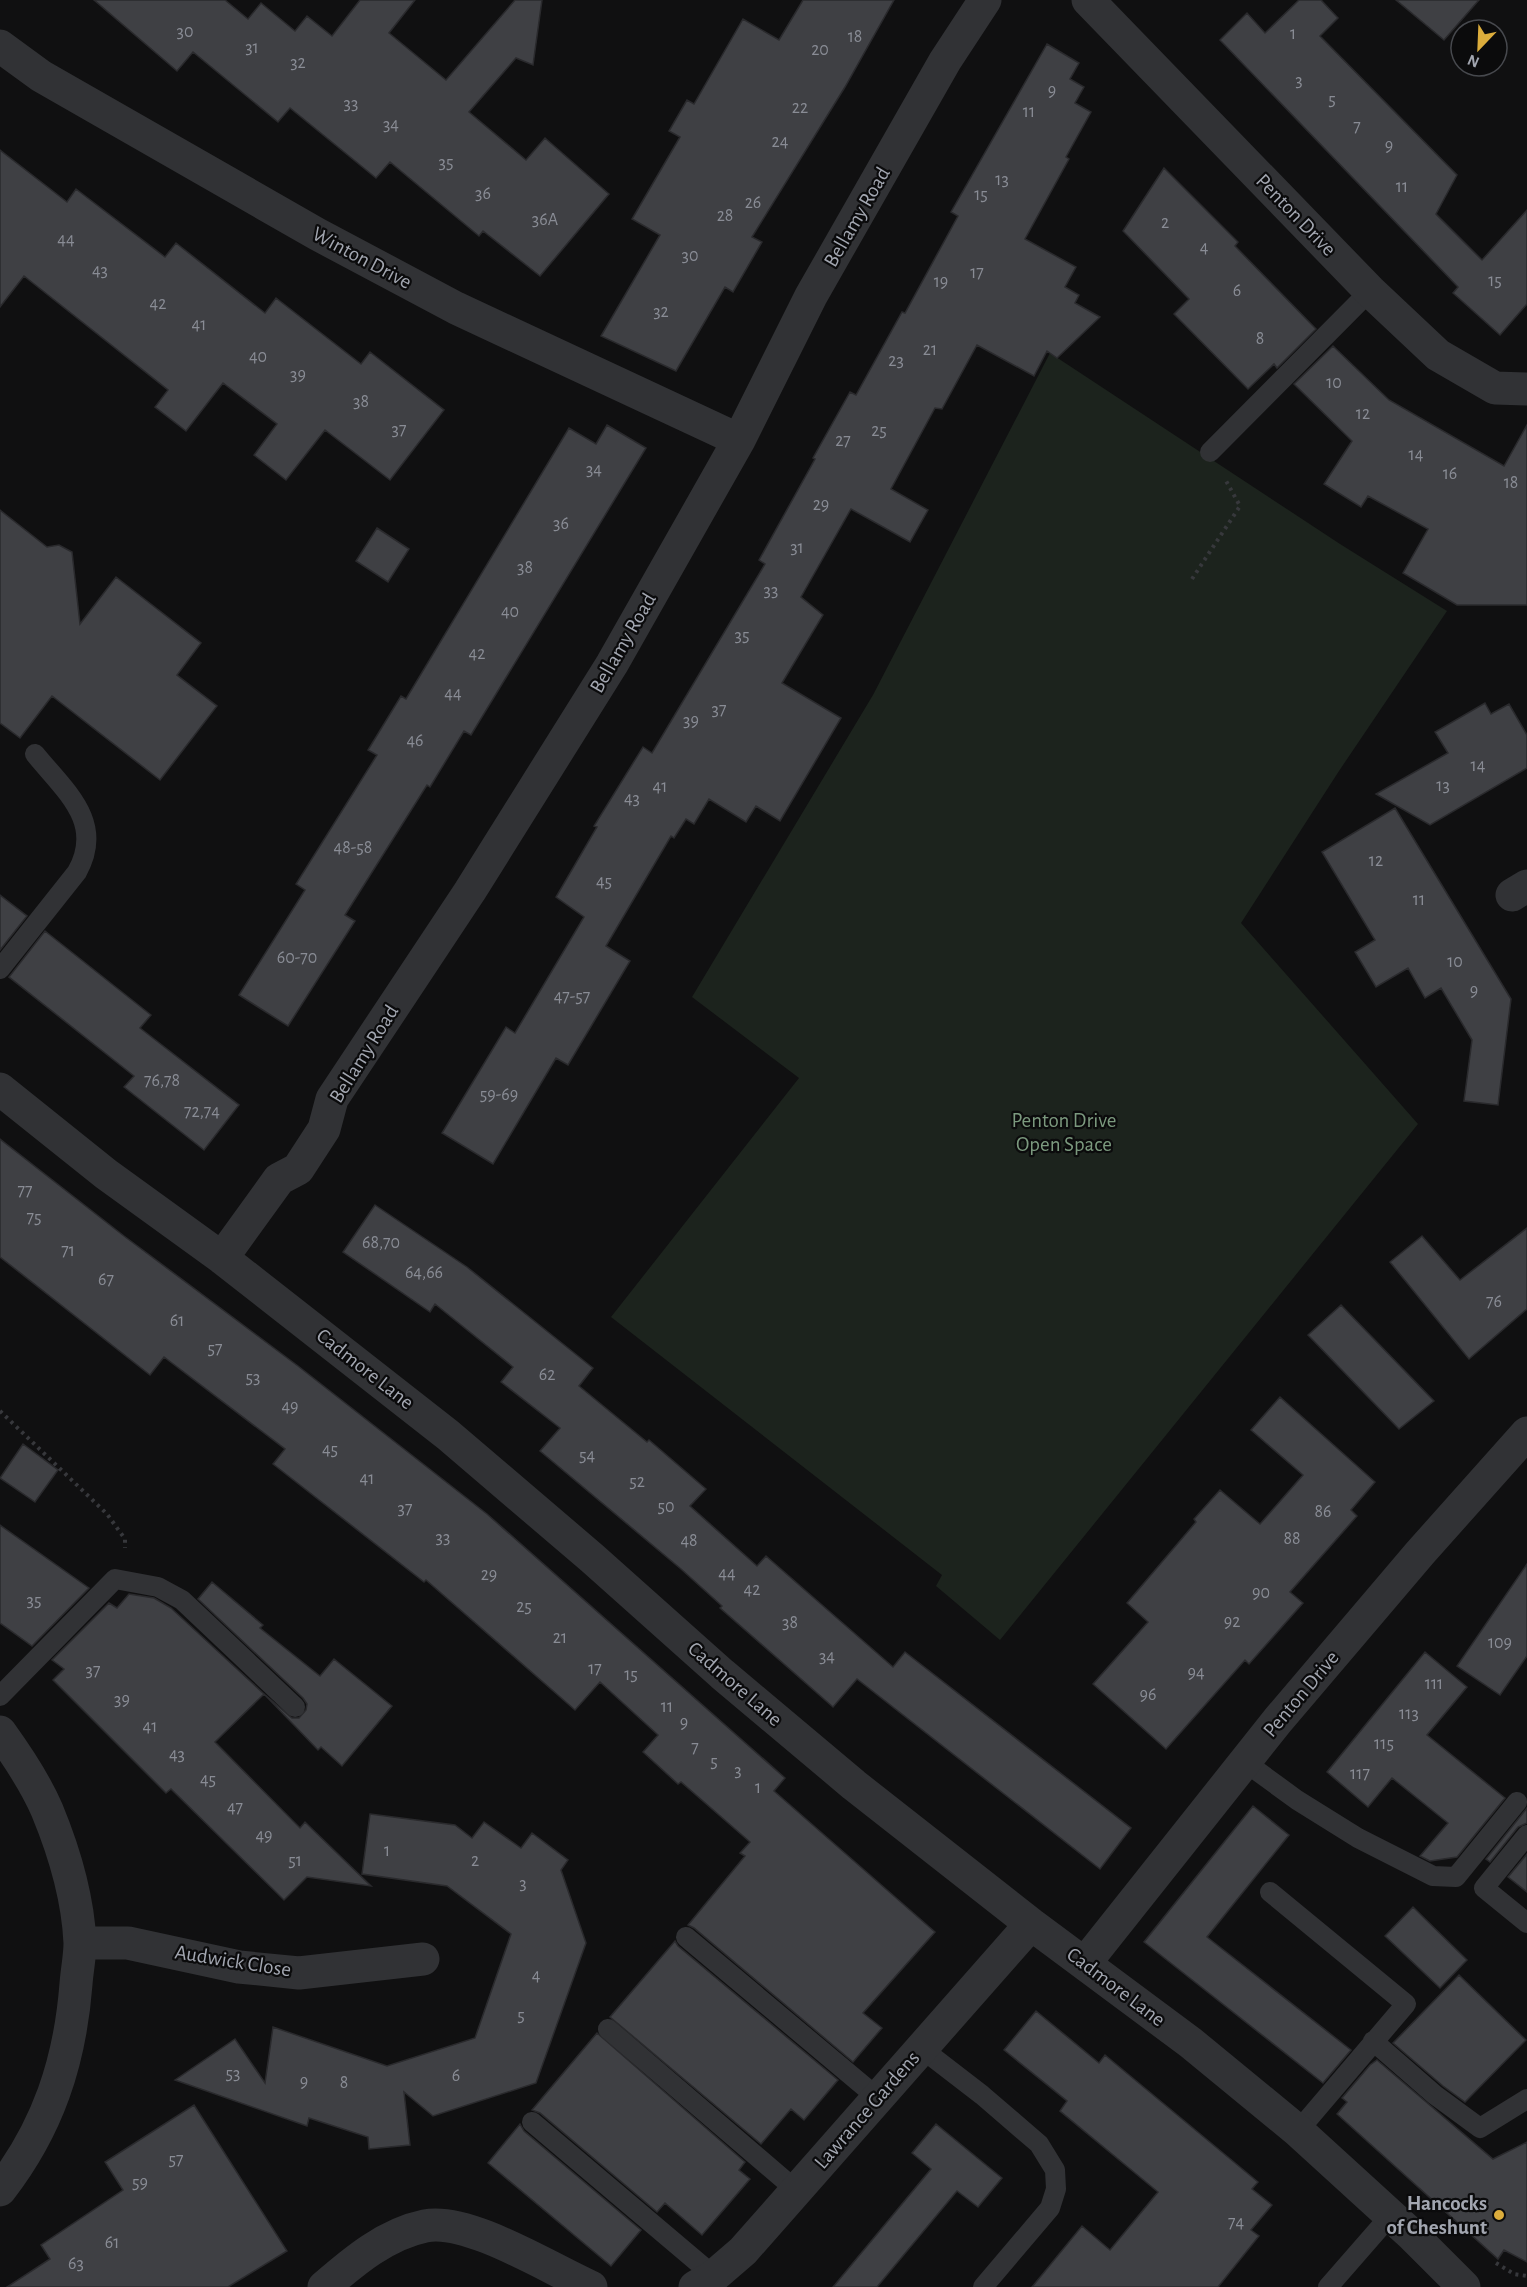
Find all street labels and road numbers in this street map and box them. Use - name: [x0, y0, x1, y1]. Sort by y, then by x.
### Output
- street label: Bellamy Road: [820, 163, 894, 270]
- street label: Penton Drive: [1252, 170, 1340, 260]
- street label: Winton Drive: [309, 223, 415, 293]
- street label: Bellamy Road: [586, 589, 660, 696]
- street label: Bellamy Road: [326, 1001, 402, 1107]
- street label: Cadmore Lane: [312, 1325, 418, 1413]
- street label: Cadmore Lane: [684, 1638, 786, 1730]
- street label: Penton Drive: [1259, 1647, 1343, 1741]
- street label: Audwick Close: [173, 1941, 293, 1981]
- street label: Cadmore Lane: [1063, 1943, 1169, 2031]
- street label: Lawrance Gardens: [810, 2047, 924, 2173]

